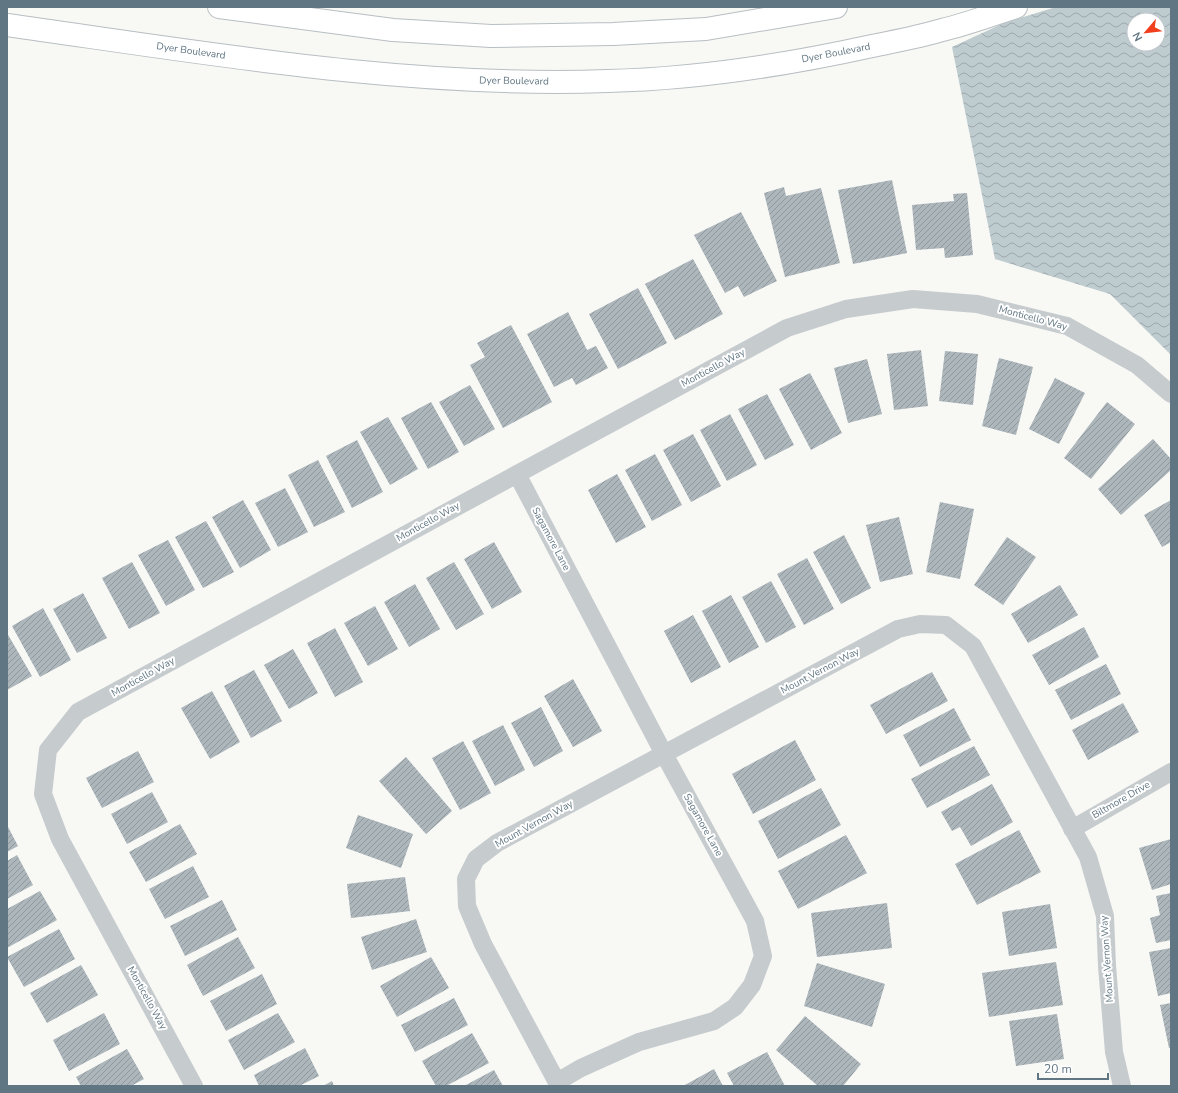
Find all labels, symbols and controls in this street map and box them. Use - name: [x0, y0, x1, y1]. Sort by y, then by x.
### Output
- north arrow: [1126, 12, 1166, 52]
- text: N: [1129, 29, 1146, 44]
- street label: Dyer Boulevard: [155, 39, 227, 63]
- street label: Dyer Boulevard: [800, 39, 872, 67]
- street label: Dyer Boulevard: [479, 73, 549, 89]
- street label: Monticello Way: [997, 302, 1070, 334]
- street label: Monticello Way: [679, 345, 748, 391]
- street label: Monticello Way: [394, 498, 463, 545]
- street label: Sagamore Lane: [528, 505, 574, 573]
- street label: Mount Vernon Way: [778, 644, 862, 698]
- street label: Monticello Way: [109, 653, 178, 700]
- street label: Biltmore Drive: [1089, 778, 1153, 822]
- street label: Sagamore Lane: [680, 791, 726, 859]
- street label: Mount Vernon Way: [493, 796, 576, 851]
- street label: Mount Vernon Way: [1097, 914, 1117, 1003]
- street label: Monticello Way: [124, 964, 171, 1033]
- scale bar: [1038, 1055, 1108, 1081]
- text: 20 m: [1044, 1061, 1072, 1077]

